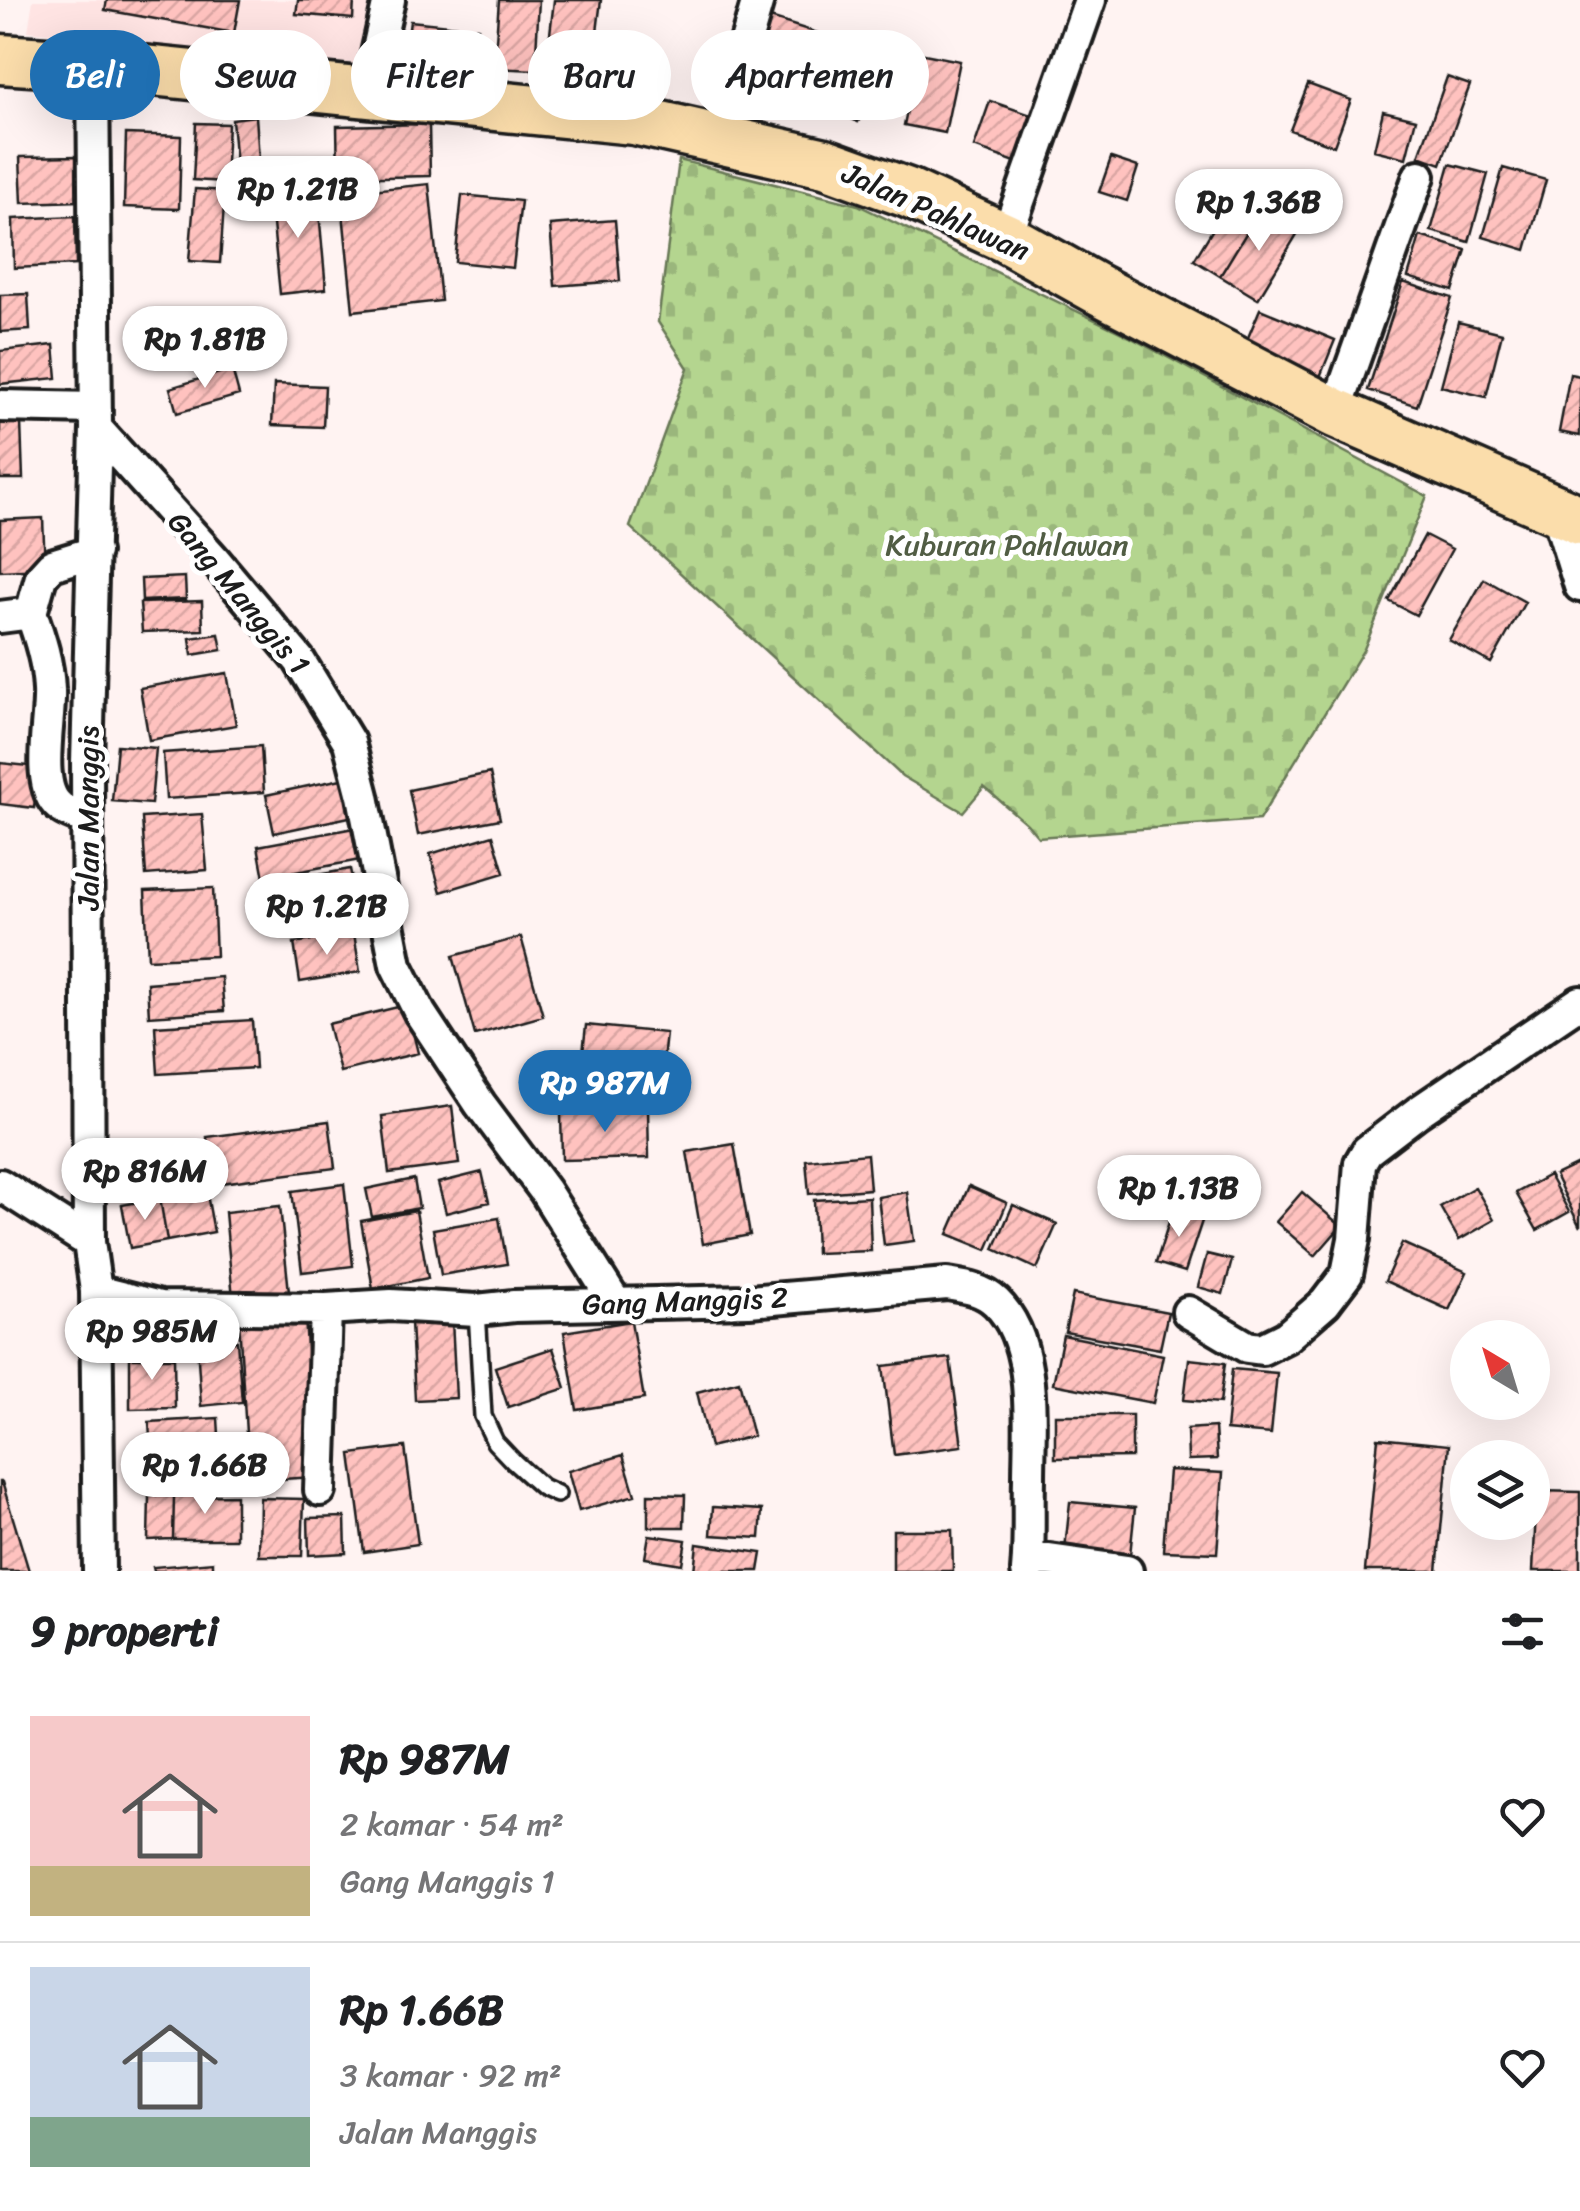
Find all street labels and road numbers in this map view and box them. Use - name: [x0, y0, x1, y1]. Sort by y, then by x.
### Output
- street label: Jalan Pahlawan: [832, 146, 1039, 278]
- street label: Gang Manggis 1: [154, 498, 324, 688]
- street label: Jalan Manggis: [61, 725, 115, 911]
- street label: Gang Manggis 2: [581, 1270, 789, 1332]

